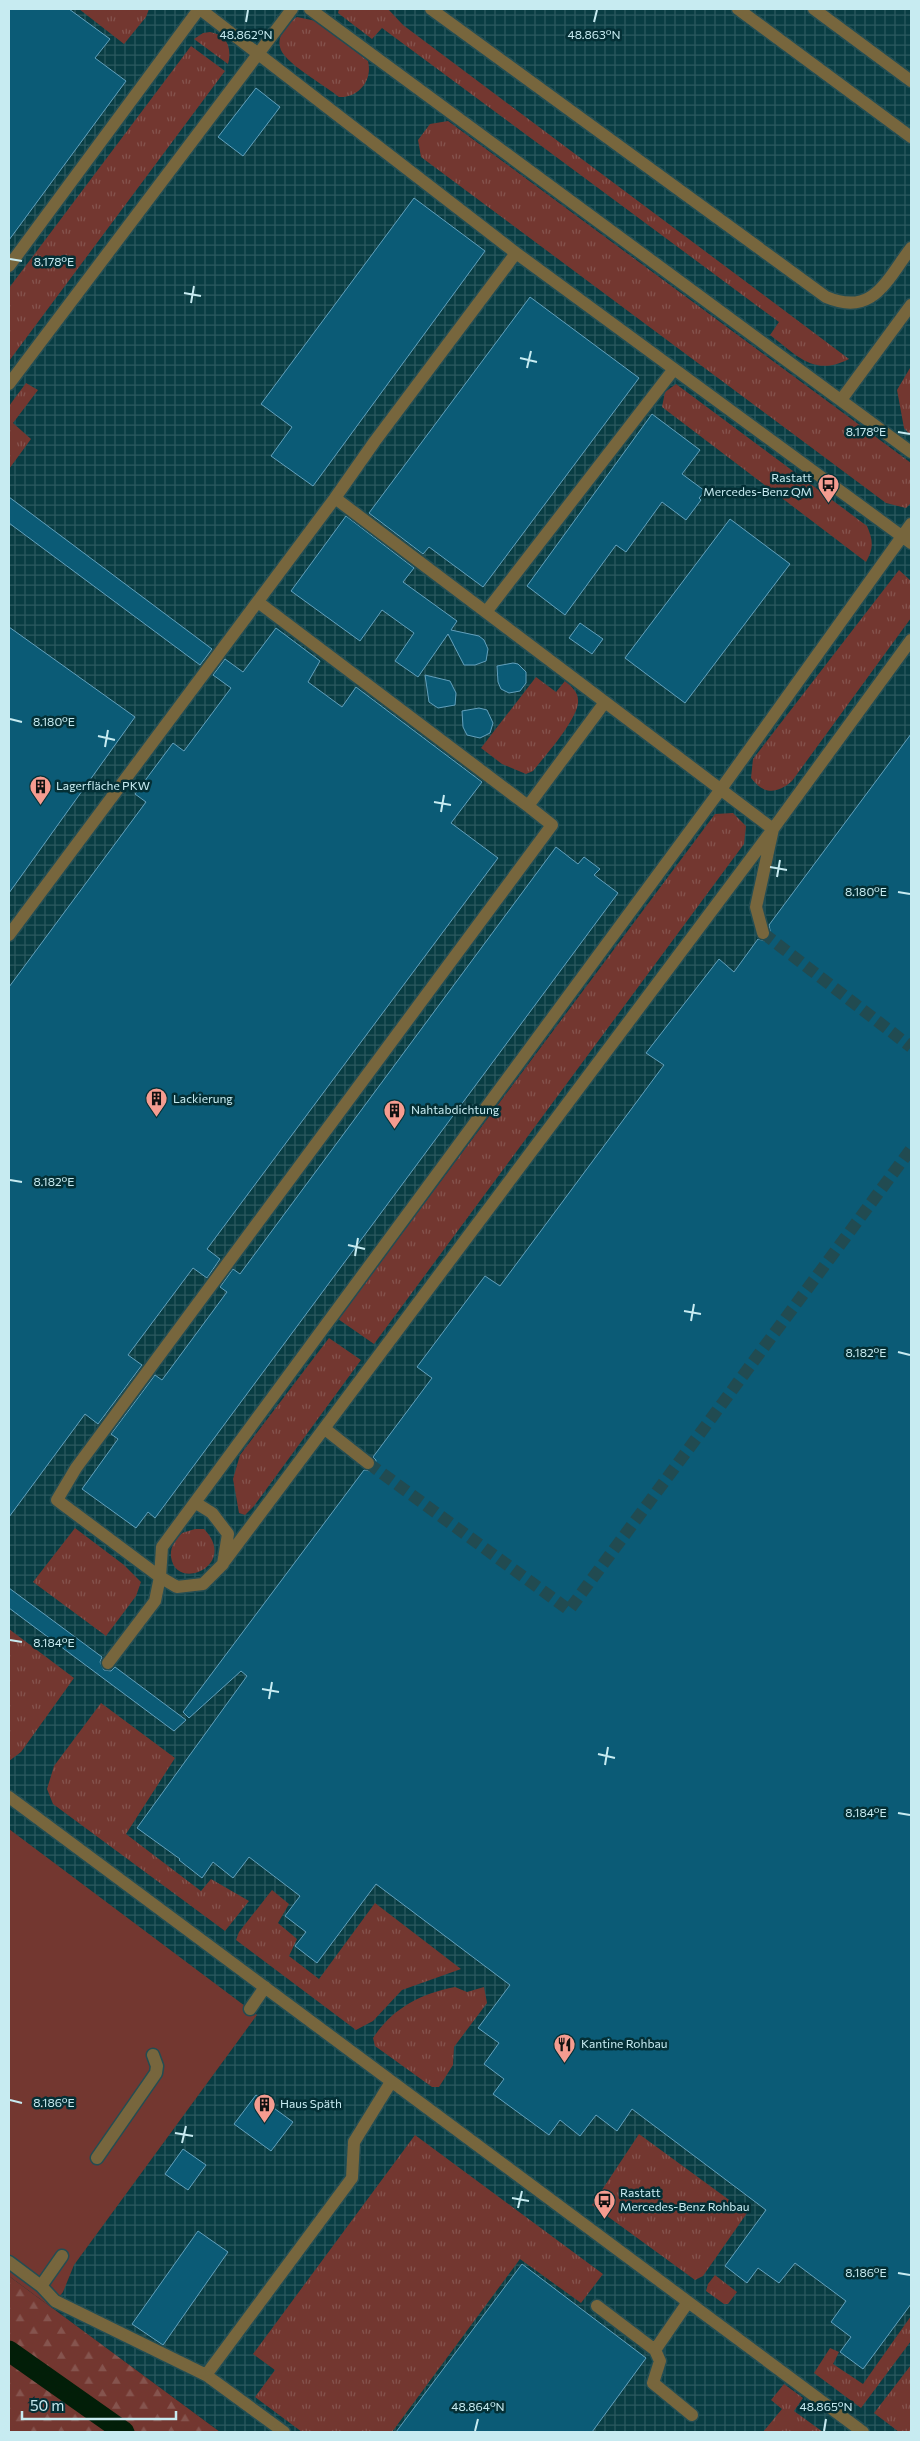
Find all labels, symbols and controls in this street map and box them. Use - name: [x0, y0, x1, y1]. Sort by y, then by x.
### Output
- text: 48.862°N: [220, 27, 272, 41]
- text: 48.863°N: [568, 27, 620, 41]
- text: 8.178°E: [34, 254, 74, 268]
- text: 8.178°E: [846, 424, 886, 438]
- place label: Rastatt Mercedes-Benz QM: [703, 470, 812, 498]
- bus stop icon: Rastatt Mercedes-Benz QM: [816, 473, 840, 504]
- text: 8.180°E: [33, 714, 75, 728]
- building icon: Lagerfläche PKW: [28, 774, 52, 805]
- place label: Lagerfläche PKW: [56, 778, 150, 792]
- text: 8.180°E: [845, 884, 887, 898]
- building icon: Lackierung: [145, 1087, 169, 1118]
- place label: Lackierung: [173, 1091, 233, 1105]
- building icon: Nahtabdichtung: [383, 1098, 407, 1129]
- place label: Nahtabdichtung: [411, 1102, 500, 1116]
- text: 8.182°E: [34, 1174, 74, 1188]
- text: 8.182°E: [846, 1345, 886, 1359]
- text: 8.184°E: [33, 1635, 75, 1649]
- text: 8.184°E: [845, 1805, 887, 1819]
- restaurant icon: Kantine Rohbau: [553, 2032, 577, 2063]
- place label: Kantine Rohbau: [581, 2036, 667, 2050]
- building icon: Haus Späth: [252, 2092, 276, 2123]
- text: 8.186°E: [33, 2095, 75, 2109]
- place label: Haus Späth: [280, 2096, 342, 2110]
- place label: Rastatt Mercedes-Benz Rohbau: [620, 2185, 749, 2213]
- bus stop icon: Rastatt Mercedes-Benz Rohbau: [592, 2188, 616, 2219]
- text: 8.186°E: [845, 2265, 887, 2279]
- scale bar: [22, 2388, 176, 2420]
- text: 50 m: [30, 2396, 64, 2414]
- text: 48.864°N: [451, 2399, 505, 2413]
- text: 48.865°N: [799, 2399, 853, 2413]

